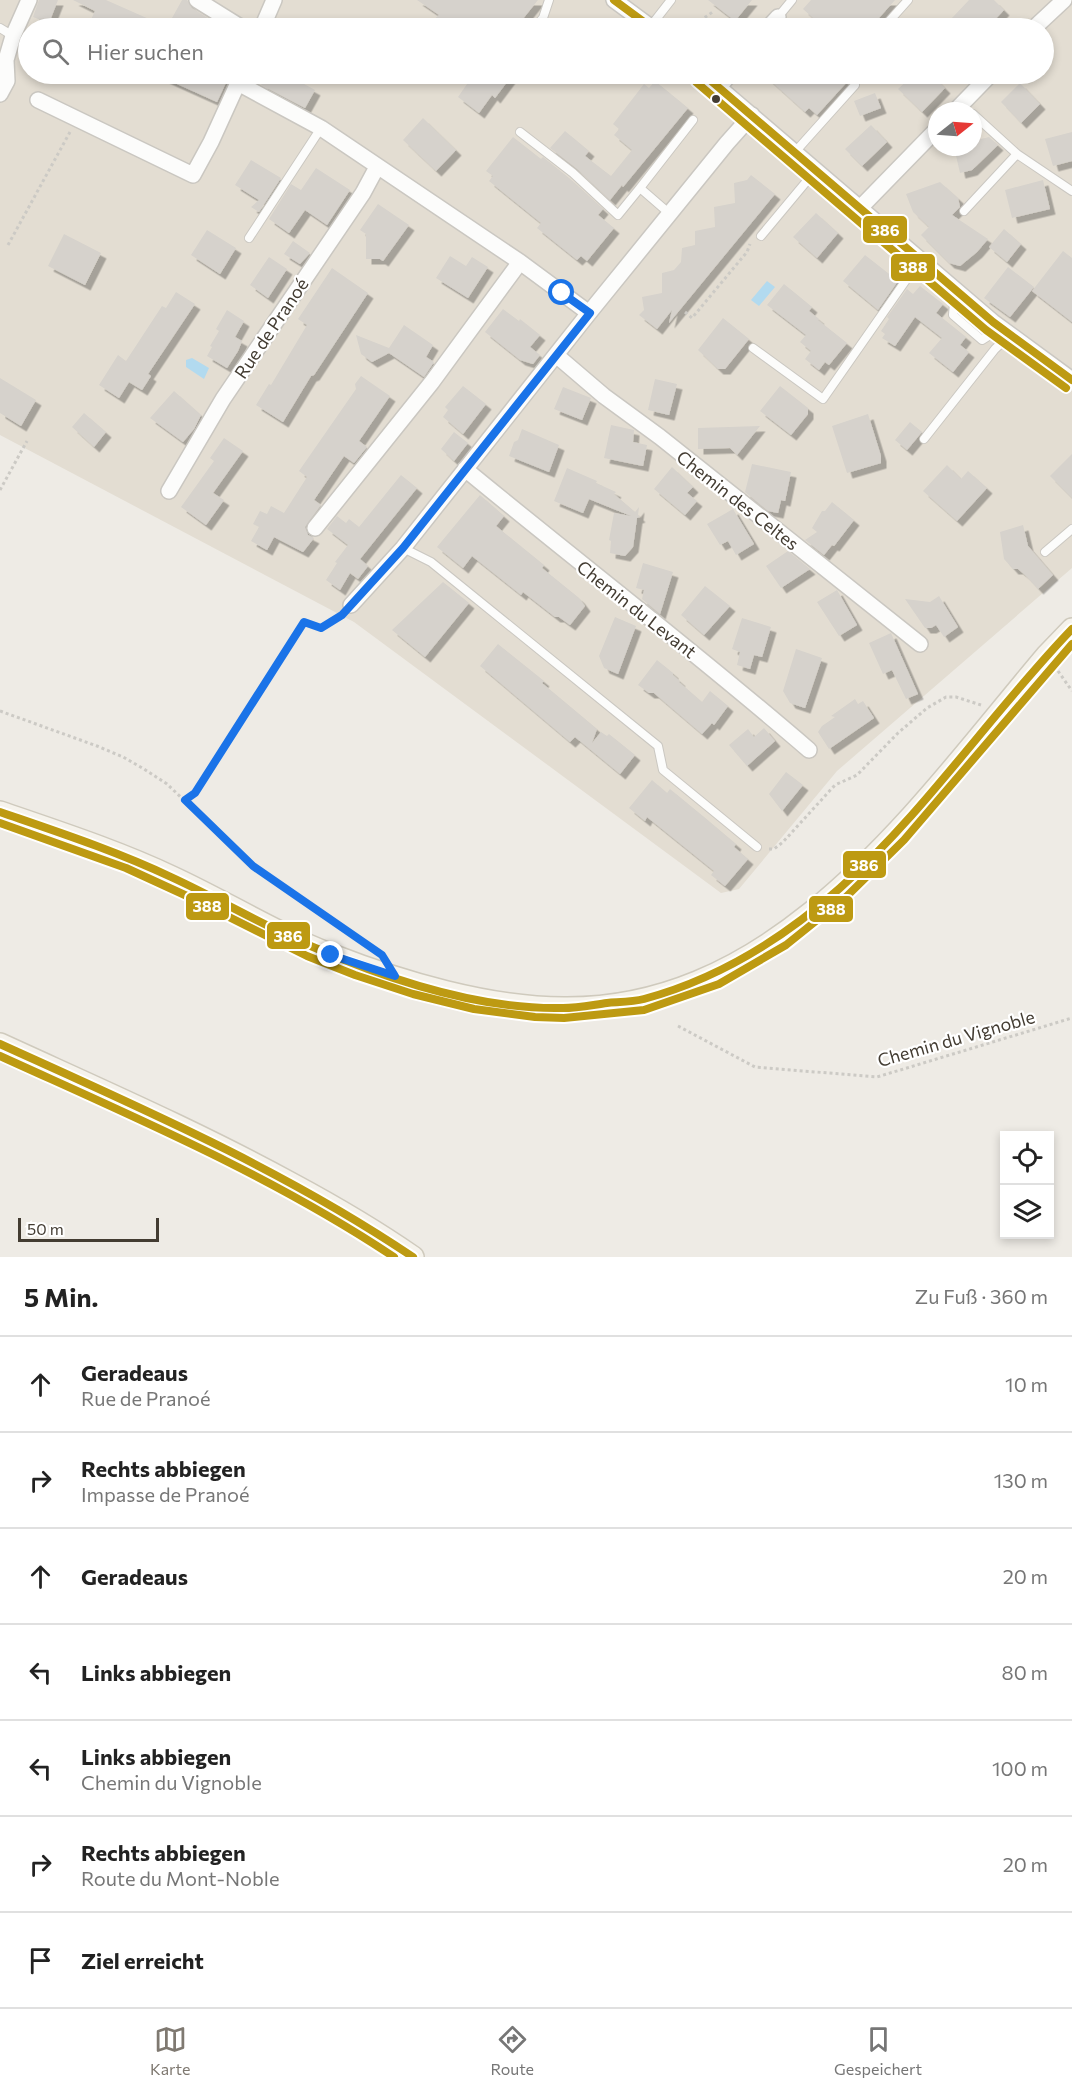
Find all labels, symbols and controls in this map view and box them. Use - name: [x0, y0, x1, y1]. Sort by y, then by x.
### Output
- search box: [18, 18, 1054, 84]
- icon: search: [39, 35, 72, 68]
- text: Hier suchen: [87, 38, 204, 65]
- unlabelled marker: [710, 93, 722, 105]
- north arrow: [928, 102, 982, 156]
- line badge: 386: [862, 215, 908, 244]
- text: 386: [870, 220, 900, 239]
- line badge: 388: [890, 253, 936, 282]
- text: 388: [898, 257, 928, 276]
- street label: Rue de Pranoé: [229, 274, 313, 382]
- route start: [548, 279, 574, 305]
- street label: Chemin des Celtes: [672, 445, 804, 555]
- street label: Chemin du Levant: [573, 555, 701, 663]
- line badge: 386: [842, 850, 887, 879]
- text: 386: [849, 855, 879, 874]
- line badge: 388: [185, 892, 230, 921]
- line badge: 388: [808, 895, 854, 923]
- text: 388: [192, 896, 222, 915]
- text: 388: [816, 899, 846, 918]
- line badge: 386: [266, 921, 311, 950]
- text: 386: [273, 926, 303, 945]
- route end: [317, 941, 343, 967]
- street label: Chemin du Vignoble: [875, 1005, 1037, 1071]
- map controls: [1000, 1131, 1054, 1239]
- button: locate: [1000, 1131, 1054, 1185]
- button: layers: [1000, 1185, 1054, 1239]
- scale bar: [18, 1215, 159, 1242]
- text: 50 m: [27, 1219, 64, 1238]
- text: 5 Min.: [24, 1281, 98, 1312]
- text: Zu Fuß · 360 m: [915, 1284, 1048, 1308]
- text: Geradeaus: [81, 1359, 188, 1386]
- icon: ahead: [24, 1368, 57, 1401]
- text: 10 m: [1005, 1372, 1048, 1396]
- text: Rue de Pranoé: [81, 1386, 211, 1410]
- text: Rechts abbiegen: [81, 1455, 246, 1482]
- icon: right: [24, 1464, 57, 1497]
- text: 130 m: [994, 1468, 1048, 1492]
- text: Impasse de Pranoé: [81, 1482, 250, 1506]
- icon: ahead: [24, 1560, 57, 1593]
- text: Geradeaus: [81, 1563, 188, 1590]
- text: 20 m: [1003, 1564, 1048, 1588]
- icon: left: [24, 1656, 57, 1689]
- text: Links abbiegen: [81, 1659, 231, 1686]
- text: 80 m: [1002, 1660, 1048, 1684]
- text: Links abbiegen: [81, 1743, 231, 1770]
- icon: left: [24, 1752, 57, 1785]
- text: 100 m: [992, 1756, 1048, 1780]
- text: Chemin du Vignoble: [81, 1770, 262, 1794]
- text: Rechts abbiegen: [81, 1839, 246, 1866]
- icon: right: [24, 1848, 57, 1881]
- text: 20 m: [1003, 1852, 1048, 1876]
- text: Route du Mont-Noble: [81, 1866, 280, 1890]
- icon: arrive: [24, 1944, 57, 1977]
- text: Ziel erreicht: [81, 1947, 204, 1974]
- tab: Karte: [150, 2023, 190, 2078]
- tab: Route: [490, 2023, 534, 2078]
- tab: Gespeichert: [834, 2023, 922, 2078]

